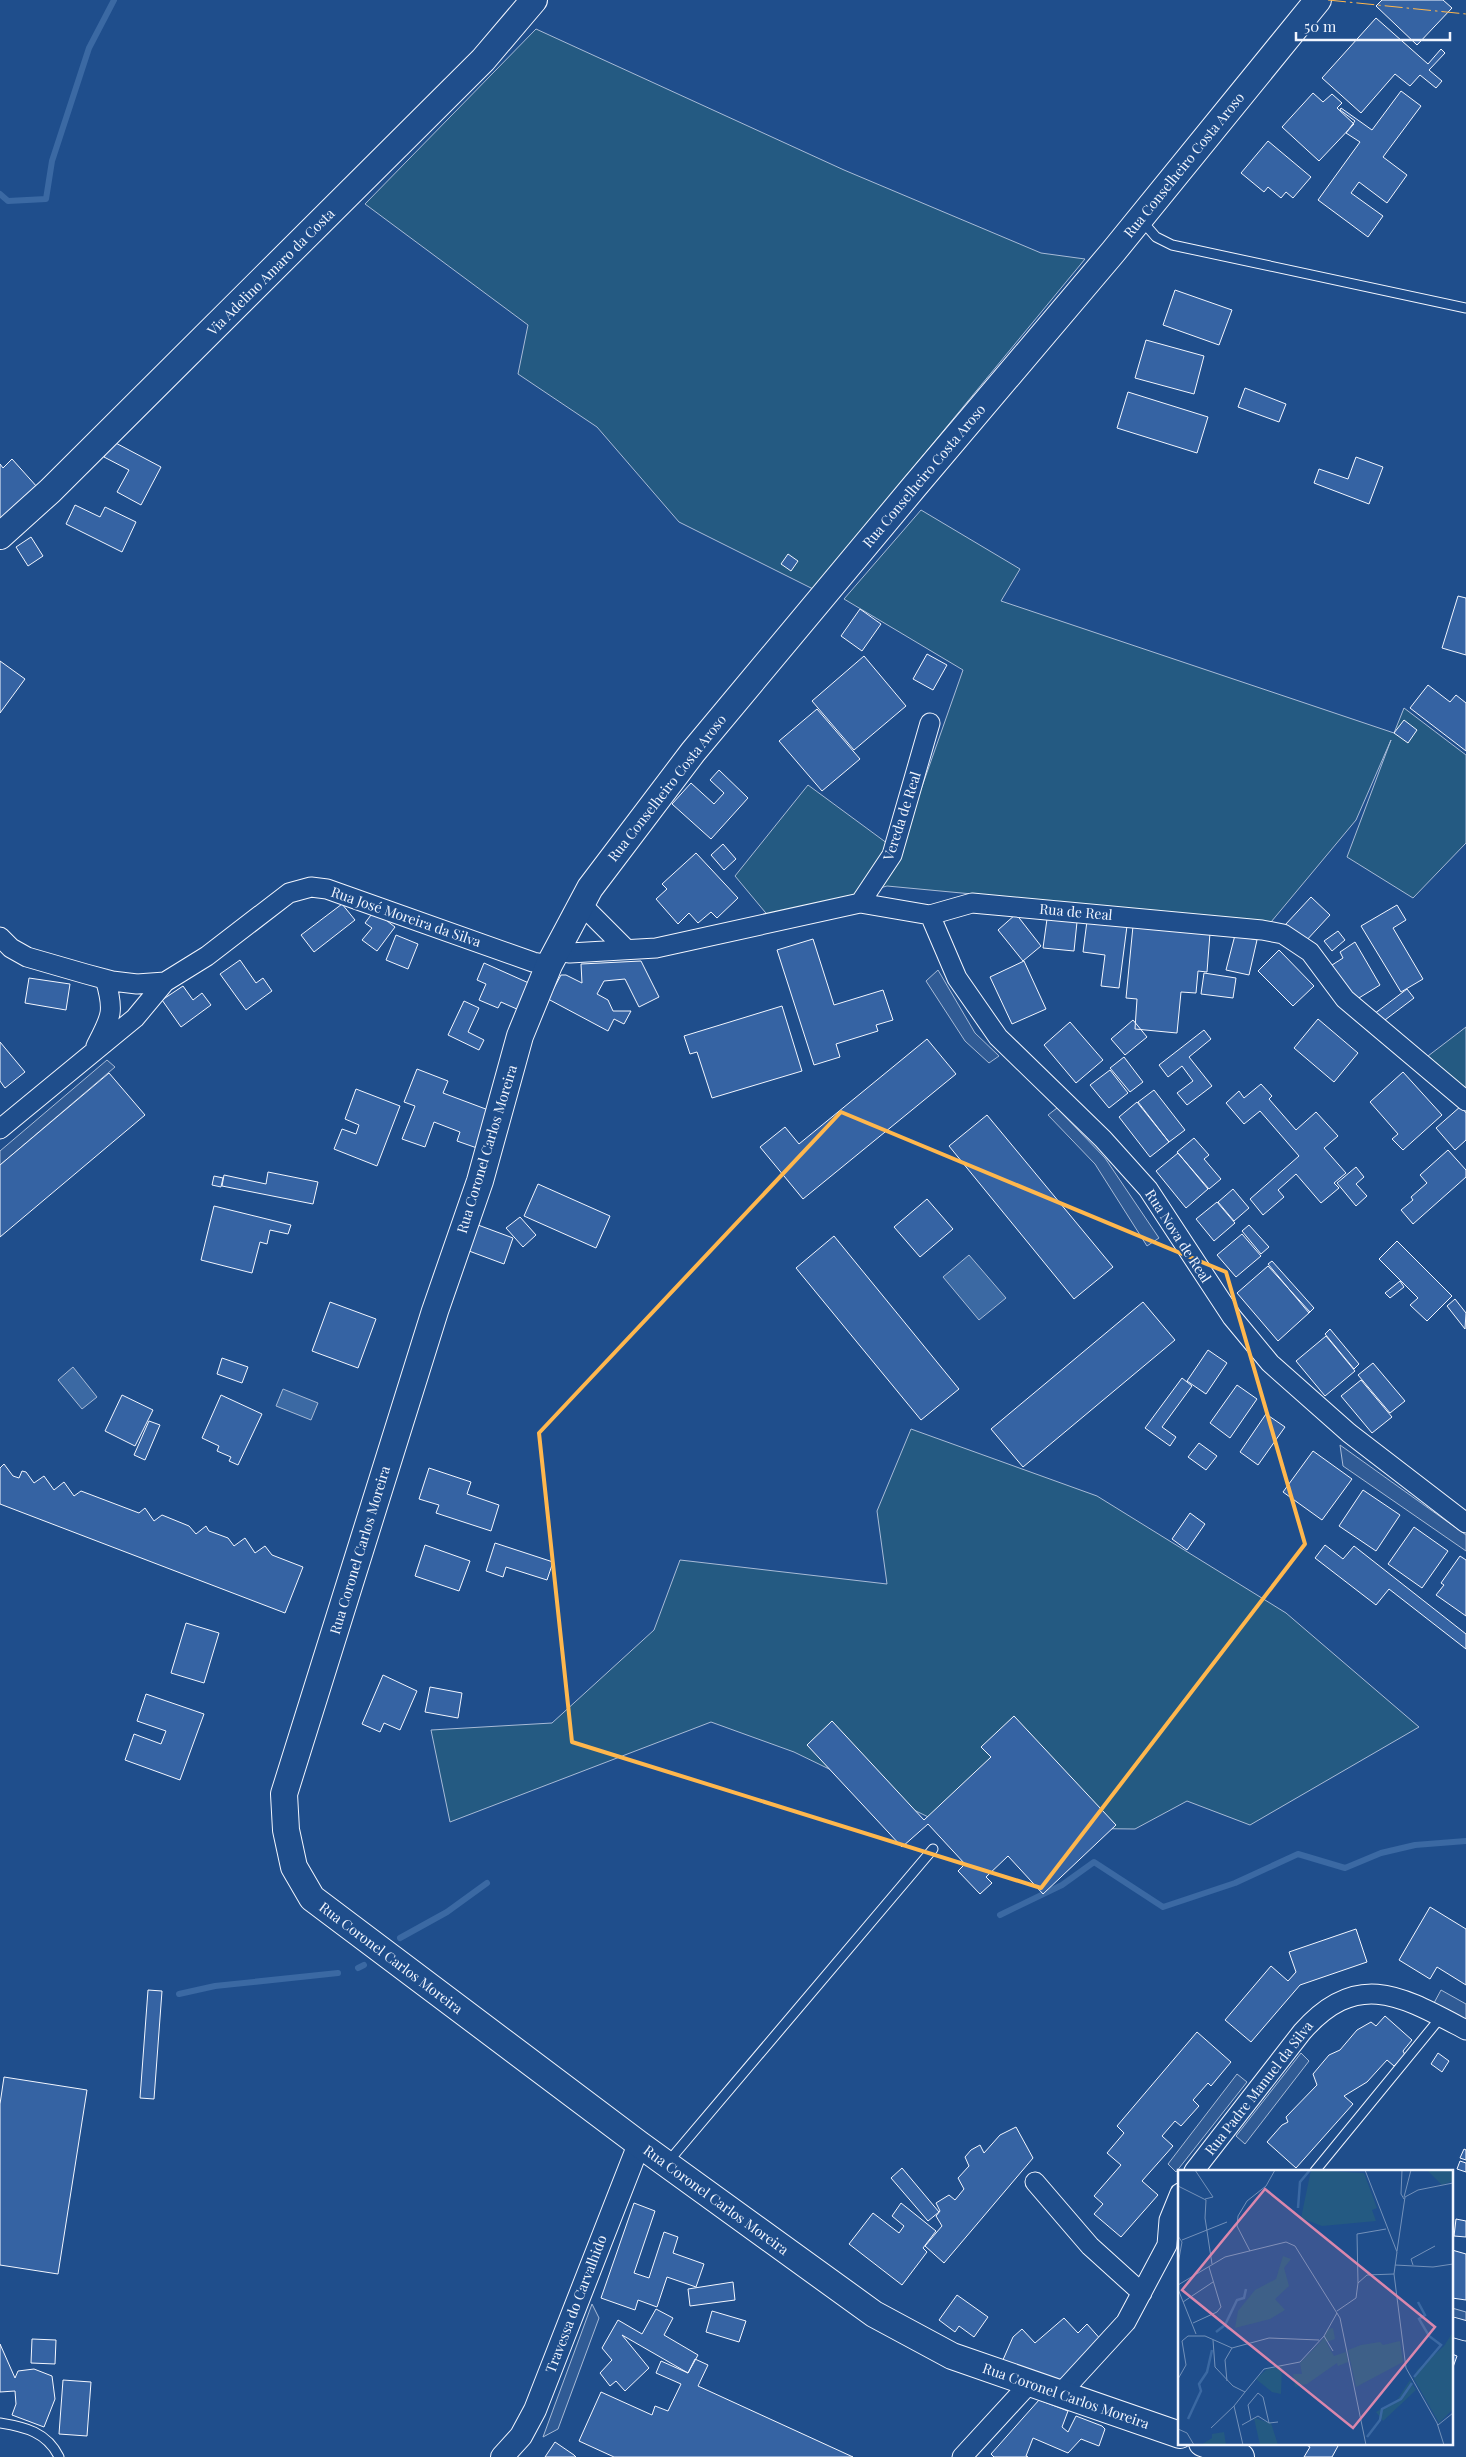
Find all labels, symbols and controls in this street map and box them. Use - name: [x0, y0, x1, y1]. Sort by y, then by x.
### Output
- scale bar: [1296, 10, 1450, 42]
- text: 50 m: [1304, 16, 1337, 36]
- street label: Rua Conselheiro Costa Aroso: [1119, 88, 1248, 241]
- street label: Via Adelino Amaro da Costa: [202, 204, 338, 340]
- street label: Rua Conselheiro Costa Aroso: [858, 400, 990, 551]
- street label: Rua Conselheiro Costa Aroso: [603, 710, 730, 865]
- street label: Vereda de Real: [878, 769, 925, 864]
- street label: Rua José Moreira da Silva: [329, 882, 484, 951]
- street label: Rua de Real: [1039, 899, 1113, 924]
- street label: Rua Coronel Carlos Moreira: [452, 1062, 521, 1235]
- street label: Rua Nova de Real: [1141, 1185, 1216, 1286]
- street label: Rua Coronel Carlos Moreira: [325, 1463, 394, 1636]
- street label: Rua Coronel Carlos Moreira: [316, 1897, 467, 2018]
- street label: Rua Padre Manuel da Silva: [1200, 2017, 1317, 2159]
- street label: Rua Coronel Carlos Moreira: [640, 2140, 793, 2259]
- inset map: [1178, 2170, 1454, 2444]
- street label: Travessa do Carvalhido: [540, 2232, 611, 2376]
- street label: Rua Coronel Carlos Moreira: [980, 2358, 1152, 2433]

